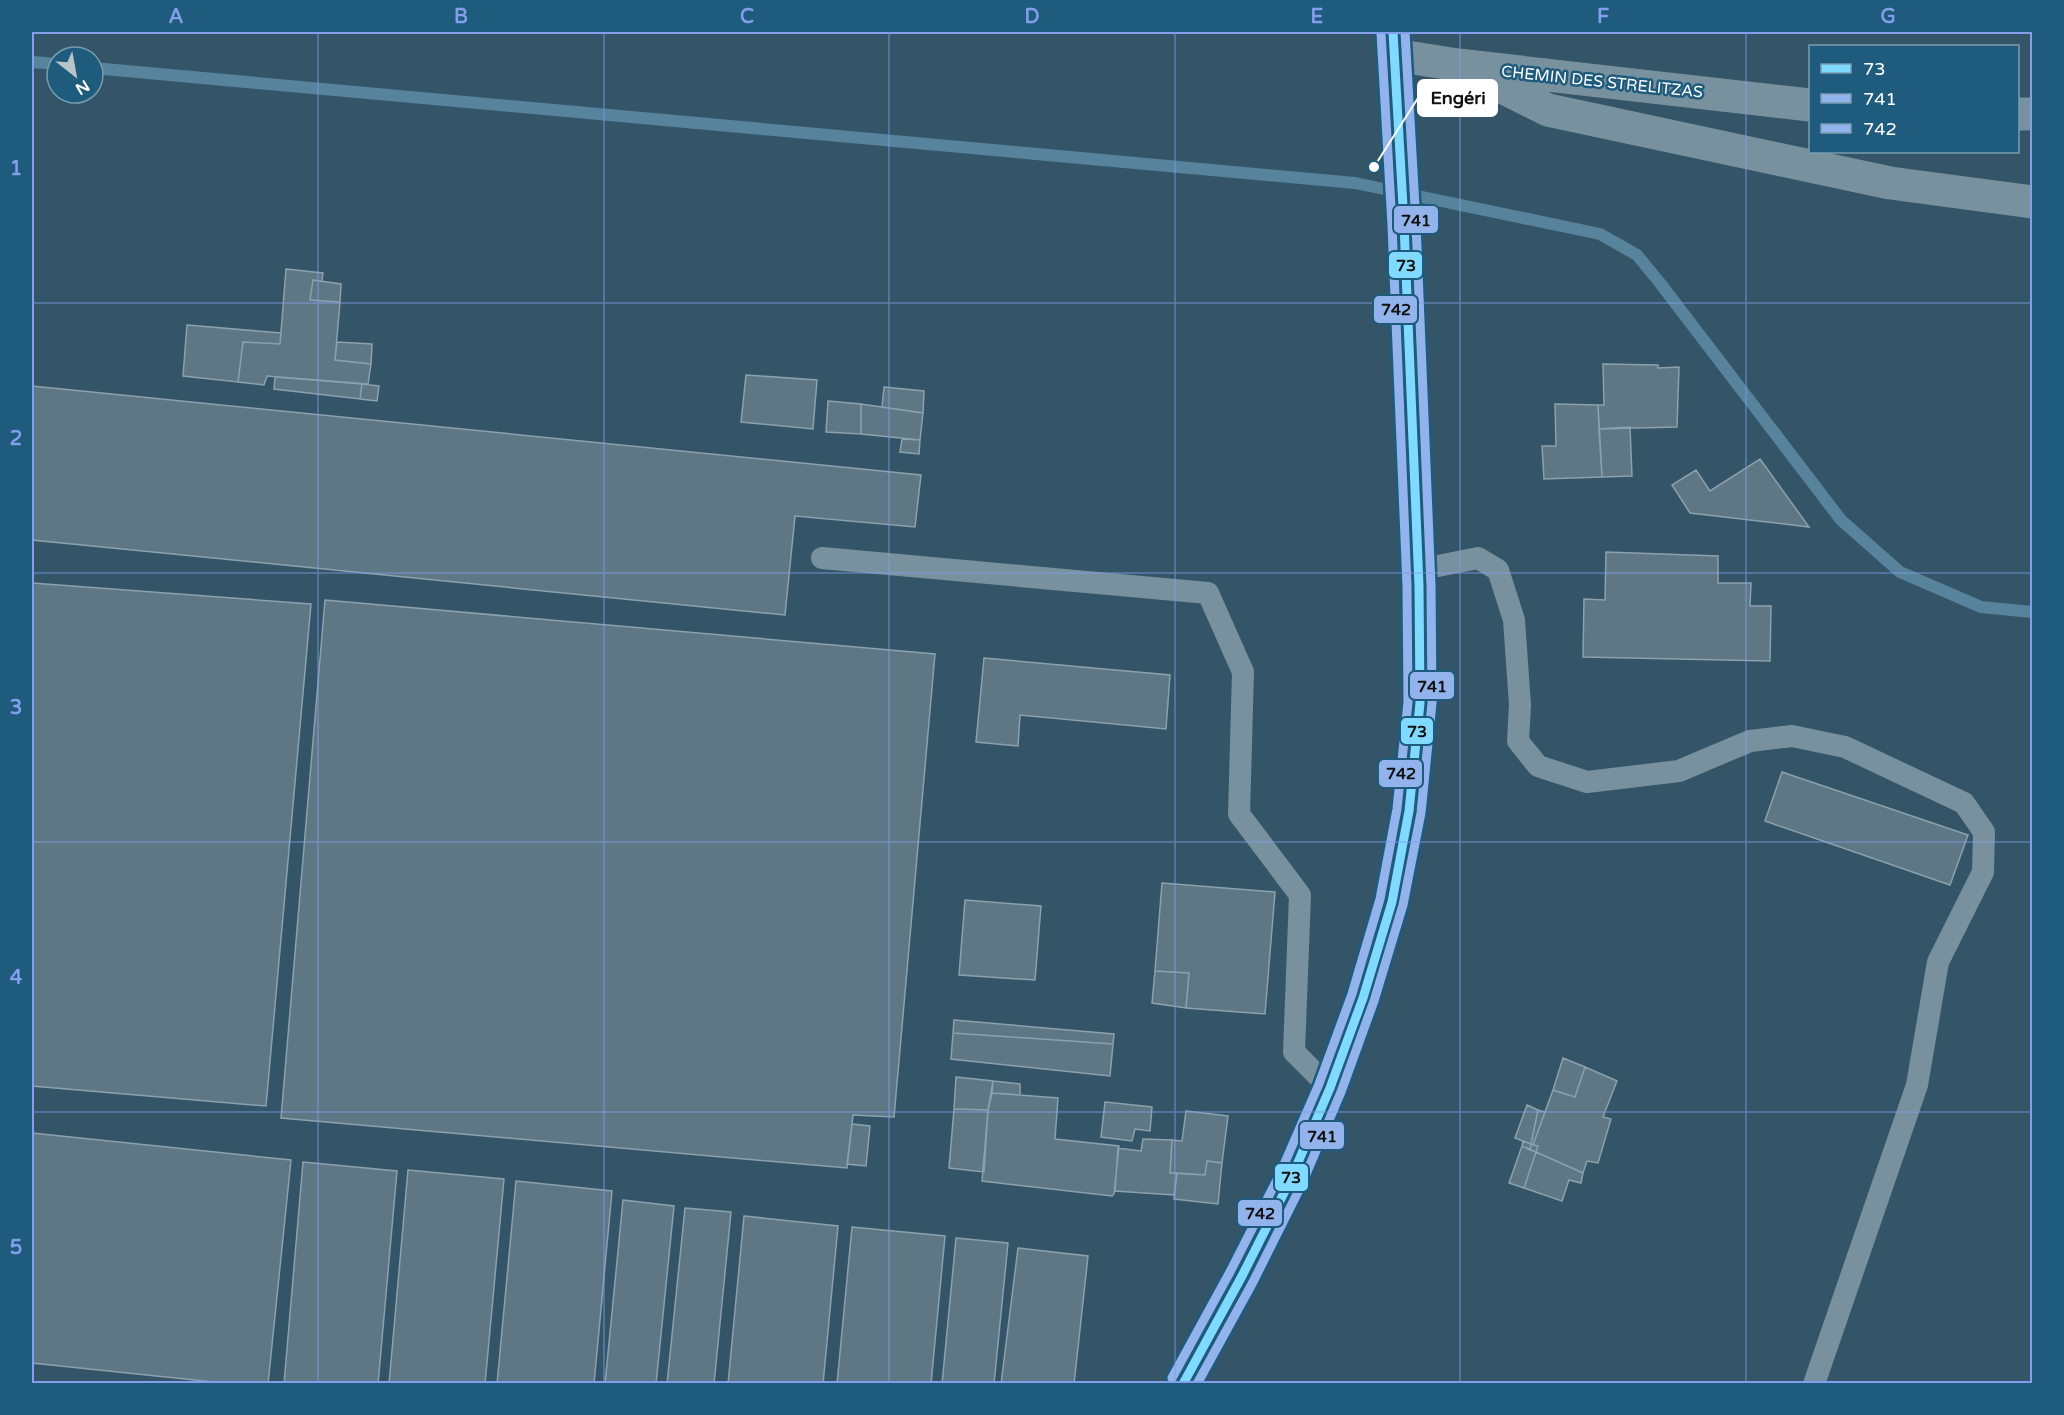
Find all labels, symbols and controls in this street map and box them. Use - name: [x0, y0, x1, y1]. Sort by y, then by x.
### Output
- text: A: [169, 5, 184, 29]
- text: B: [454, 5, 468, 29]
- text: C: [740, 5, 754, 29]
- text: D: [1024, 5, 1040, 29]
- text: E: [1311, 5, 1324, 29]
- text: F: [1597, 5, 1609, 29]
- text: G: [1880, 5, 1896, 29]
- north arrow: [45, 45, 105, 105]
- legend: [1809, 45, 2019, 153]
- text: 73: [1863, 58, 1886, 80]
- street label: CHEMIN DES STRELITZAS: [1500, 61, 1704, 103]
- text: N: [72, 75, 93, 99]
- callout: Engéri: [1418, 80, 1497, 116]
- text: Engéri: [1430, 87, 1486, 109]
- text: 741: [1863, 88, 1897, 110]
- text: 742: [1863, 118, 1897, 140]
- text: 1: [10, 157, 22, 181]
- line badge: 741: [1393, 205, 1439, 234]
- text: 741: [1401, 211, 1431, 231]
- line badge: 73: [1388, 251, 1423, 279]
- text: 73: [1396, 256, 1416, 276]
- line badge: 742: [1373, 295, 1418, 324]
- text: 742: [1381, 300, 1411, 320]
- text: 2: [10, 427, 22, 451]
- line badge: 741: [1409, 671, 1455, 700]
- text: 741: [1417, 677, 1447, 697]
- text: 3: [10, 696, 22, 720]
- line badge: 73: [1400, 717, 1434, 745]
- text: 73: [1407, 722, 1427, 742]
- line badge: 742: [1378, 759, 1423, 788]
- text: 742: [1386, 764, 1416, 784]
- text: 4: [10, 966, 23, 990]
- line badge: 741: [1299, 1121, 1345, 1150]
- text: 741: [1307, 1127, 1337, 1147]
- line badge: 73: [1274, 1163, 1309, 1192]
- text: 73: [1281, 1168, 1301, 1188]
- line badge: 742: [1237, 1199, 1283, 1227]
- text: 742: [1245, 1204, 1275, 1224]
- text: 5: [10, 1236, 22, 1260]

